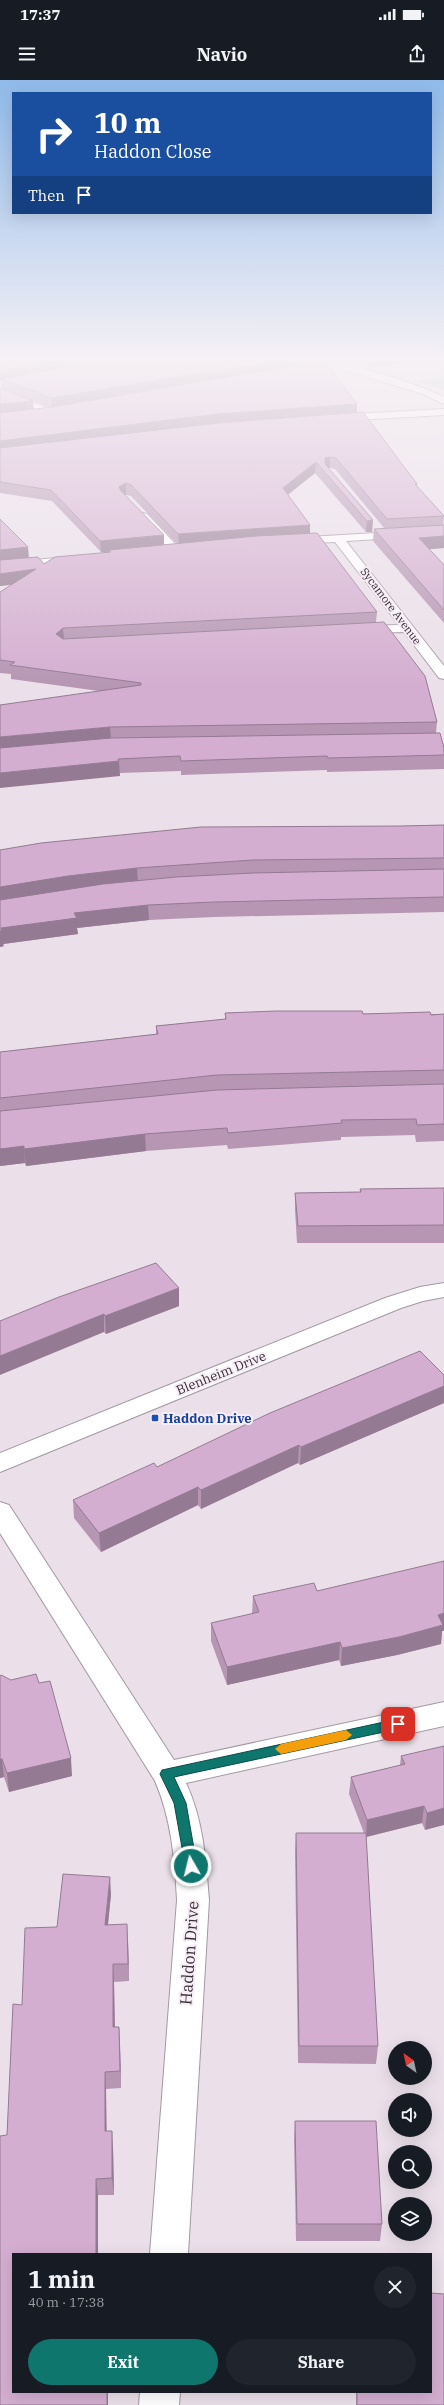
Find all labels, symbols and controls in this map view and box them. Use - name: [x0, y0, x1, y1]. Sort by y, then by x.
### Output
- text: 17:37: [20, 5, 61, 24]
- icon: menu: [16, 43, 38, 65]
- text: Navio: [197, 43, 247, 66]
- icon: share: [406, 43, 428, 65]
- text: 10 m: [94, 104, 161, 141]
- icon: right: [28, 108, 80, 160]
- text: Haddon Close: [94, 140, 211, 163]
- icon: arrive: [73, 184, 95, 206]
- text: Then: [28, 186, 65, 205]
- street label: Sycamore Avenue: [358, 565, 425, 647]
- street label: Blenheim Drive: [174, 1347, 268, 1399]
- place label: Haddon Drive: [163, 1410, 252, 1427]
- marker: Haddon Drive: [150, 1413, 160, 1423]
- pin: [381, 1707, 415, 1741]
- icon: arrive: [387, 1713, 409, 1735]
- position arrow: [170, 1845, 212, 1887]
- street label: Haddon Drive: [175, 1900, 203, 2006]
- north arrow: [388, 2041, 432, 2085]
- map controls: [388, 2041, 432, 2241]
- button: sound: [388, 2093, 432, 2137]
- button: search: [388, 2145, 432, 2189]
- button: layers: [388, 2197, 432, 2241]
- text: 1 min: [28, 2263, 95, 2295]
- button: close: [374, 2266, 416, 2308]
- text: 40 m · 17:38: [28, 2294, 104, 2311]
- button: Exit: [28, 2339, 218, 2385]
- button: Share: [226, 2339, 416, 2385]

